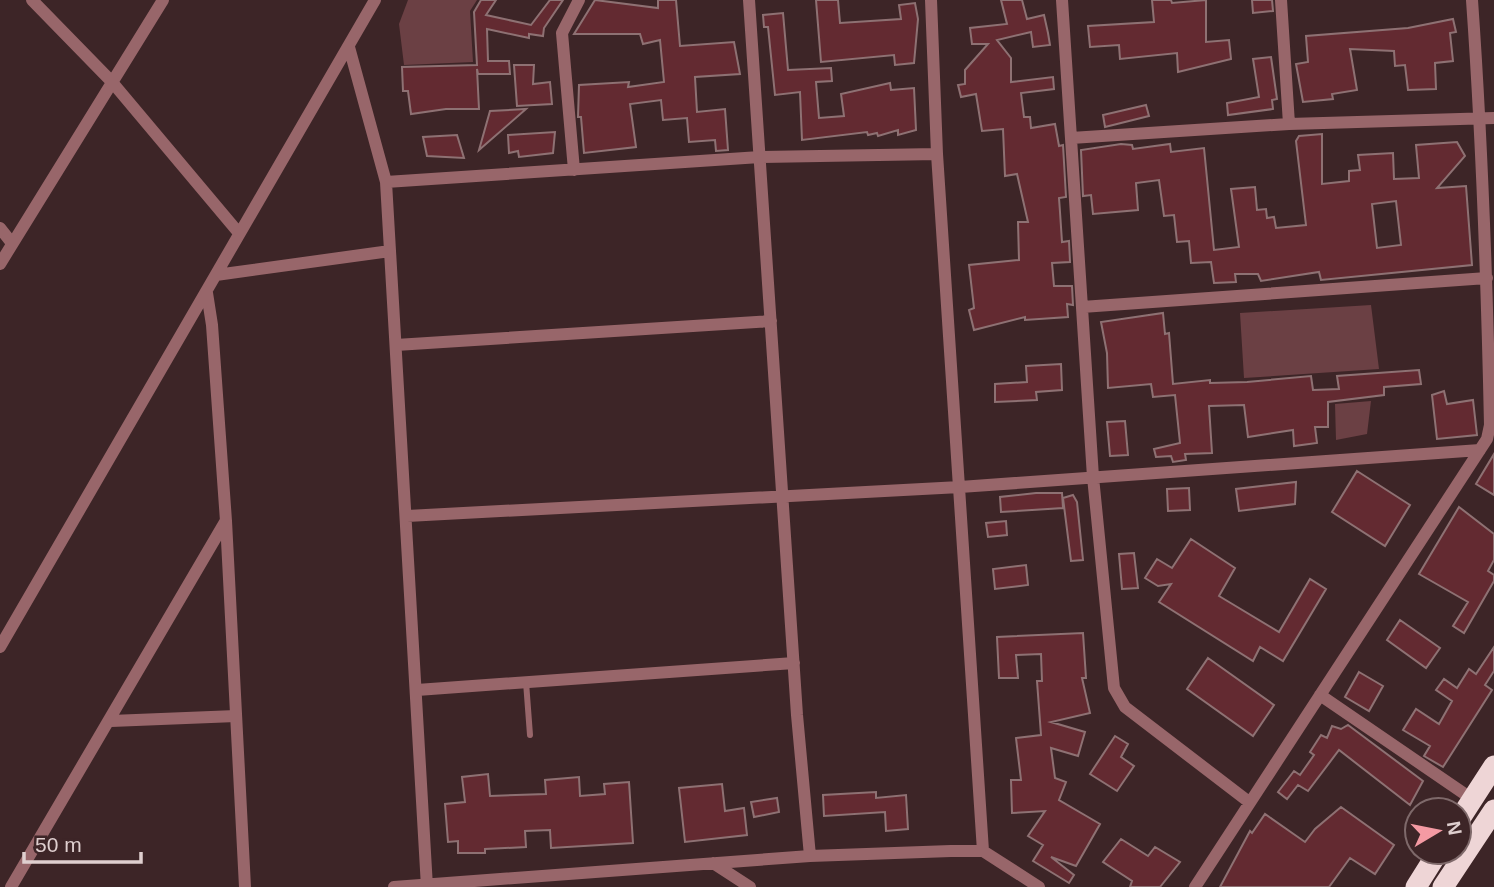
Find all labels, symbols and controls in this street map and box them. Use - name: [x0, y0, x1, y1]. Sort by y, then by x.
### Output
- north arrow: [1403, 796, 1473, 866]
- scale bar: [24, 820, 142, 864]
- text: N: [1443, 820, 1466, 837]
- text: 50 m: [35, 833, 82, 856]

